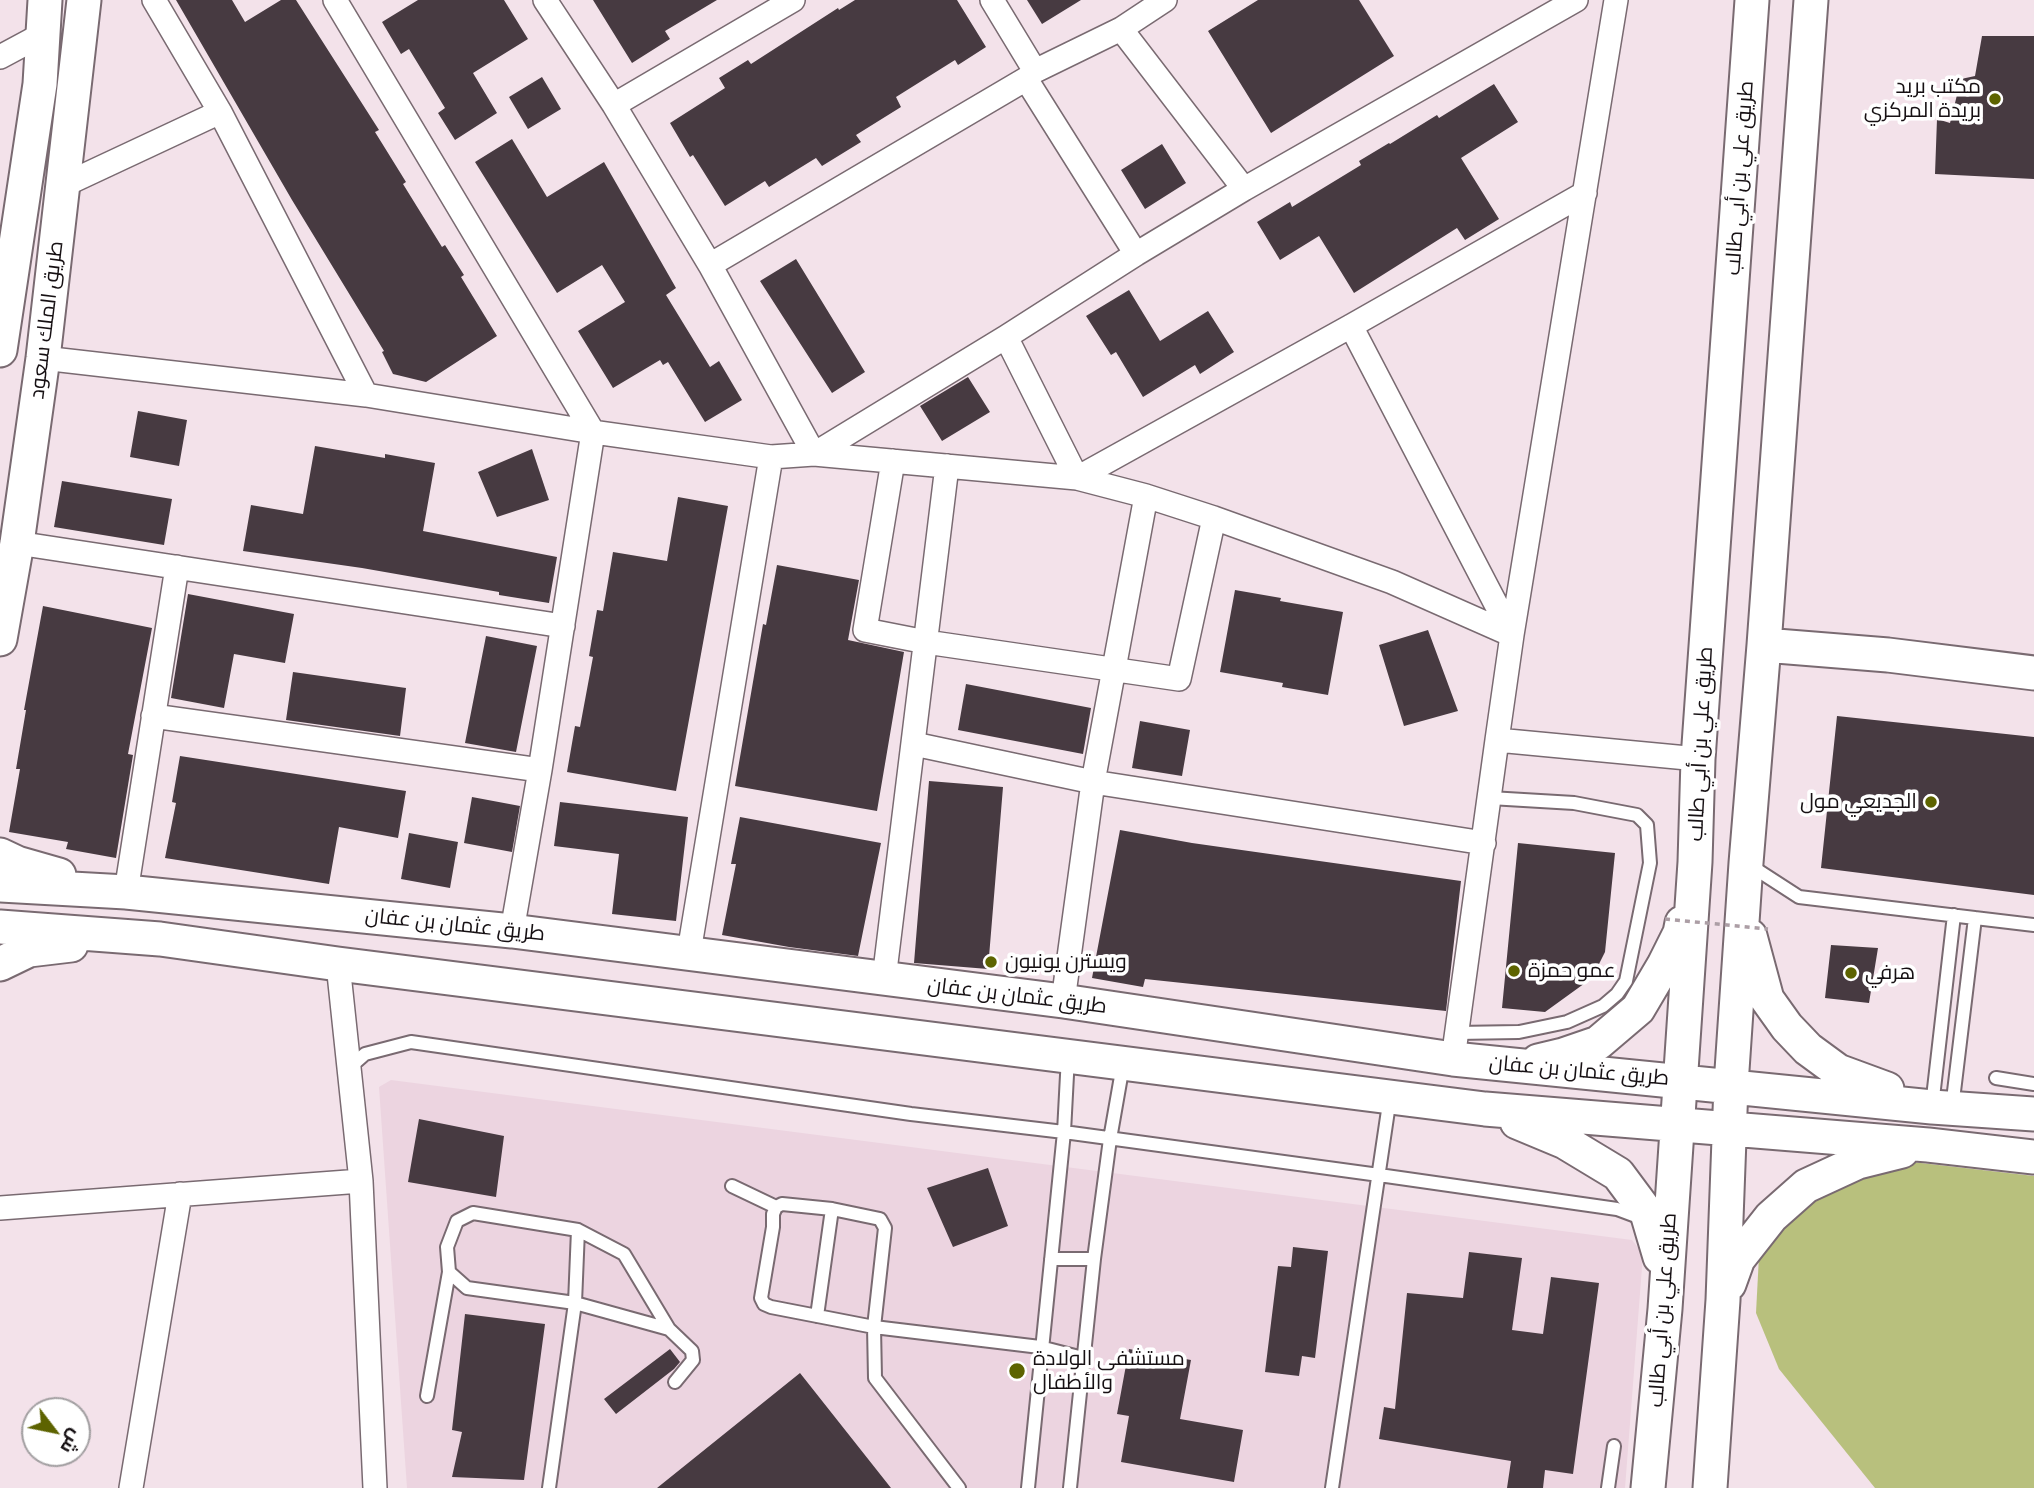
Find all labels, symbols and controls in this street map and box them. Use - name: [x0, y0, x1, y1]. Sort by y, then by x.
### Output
- place label: مكتب بريد بريدة المركزي: [1864, 74, 1981, 124]
- street label: طريق علي بن أبي طالب: [1721, 80, 1759, 276]
- marker: مكتب بريد بريدة المركزي: [1987, 91, 2003, 107]
- street label: طريق الملك سعود: [25, 240, 69, 400]
- street label: طريق علي بن أبي طالب: [1683, 646, 1719, 842]
- place label: الجديعي مول: [1800, 789, 1917, 815]
- marker: الجديعي مول: [1923, 794, 1939, 810]
- street label: طريق عثمان بن عفان: [364, 903, 546, 947]
- place label: ويسترن يونيون: [1005, 949, 1127, 975]
- marker: ويسترن يونيون: [983, 954, 999, 970]
- place label: عمو حمزة: [1528, 958, 1616, 984]
- place label: هرفي: [1865, 960, 1915, 986]
- marker: عمو حمزة: [1506, 963, 1522, 979]
- marker: هرفي: [1843, 965, 1859, 981]
- street label: طريق عثمان بن عفان: [926, 972, 1108, 1020]
- street label: طريق عثمان بن عفان: [1488, 1051, 1670, 1091]
- street label: طريق علي بن أبي طالب: [1644, 1212, 1682, 1408]
- place label: مستشفى الولادة والأطفال: [1033, 1346, 1185, 1396]
- marker: مستشفى الولادة والأطفال: [1007, 1361, 1027, 1381]
- north arrow: [21, 1397, 91, 1467]
- text: ش: [55, 1425, 89, 1459]

